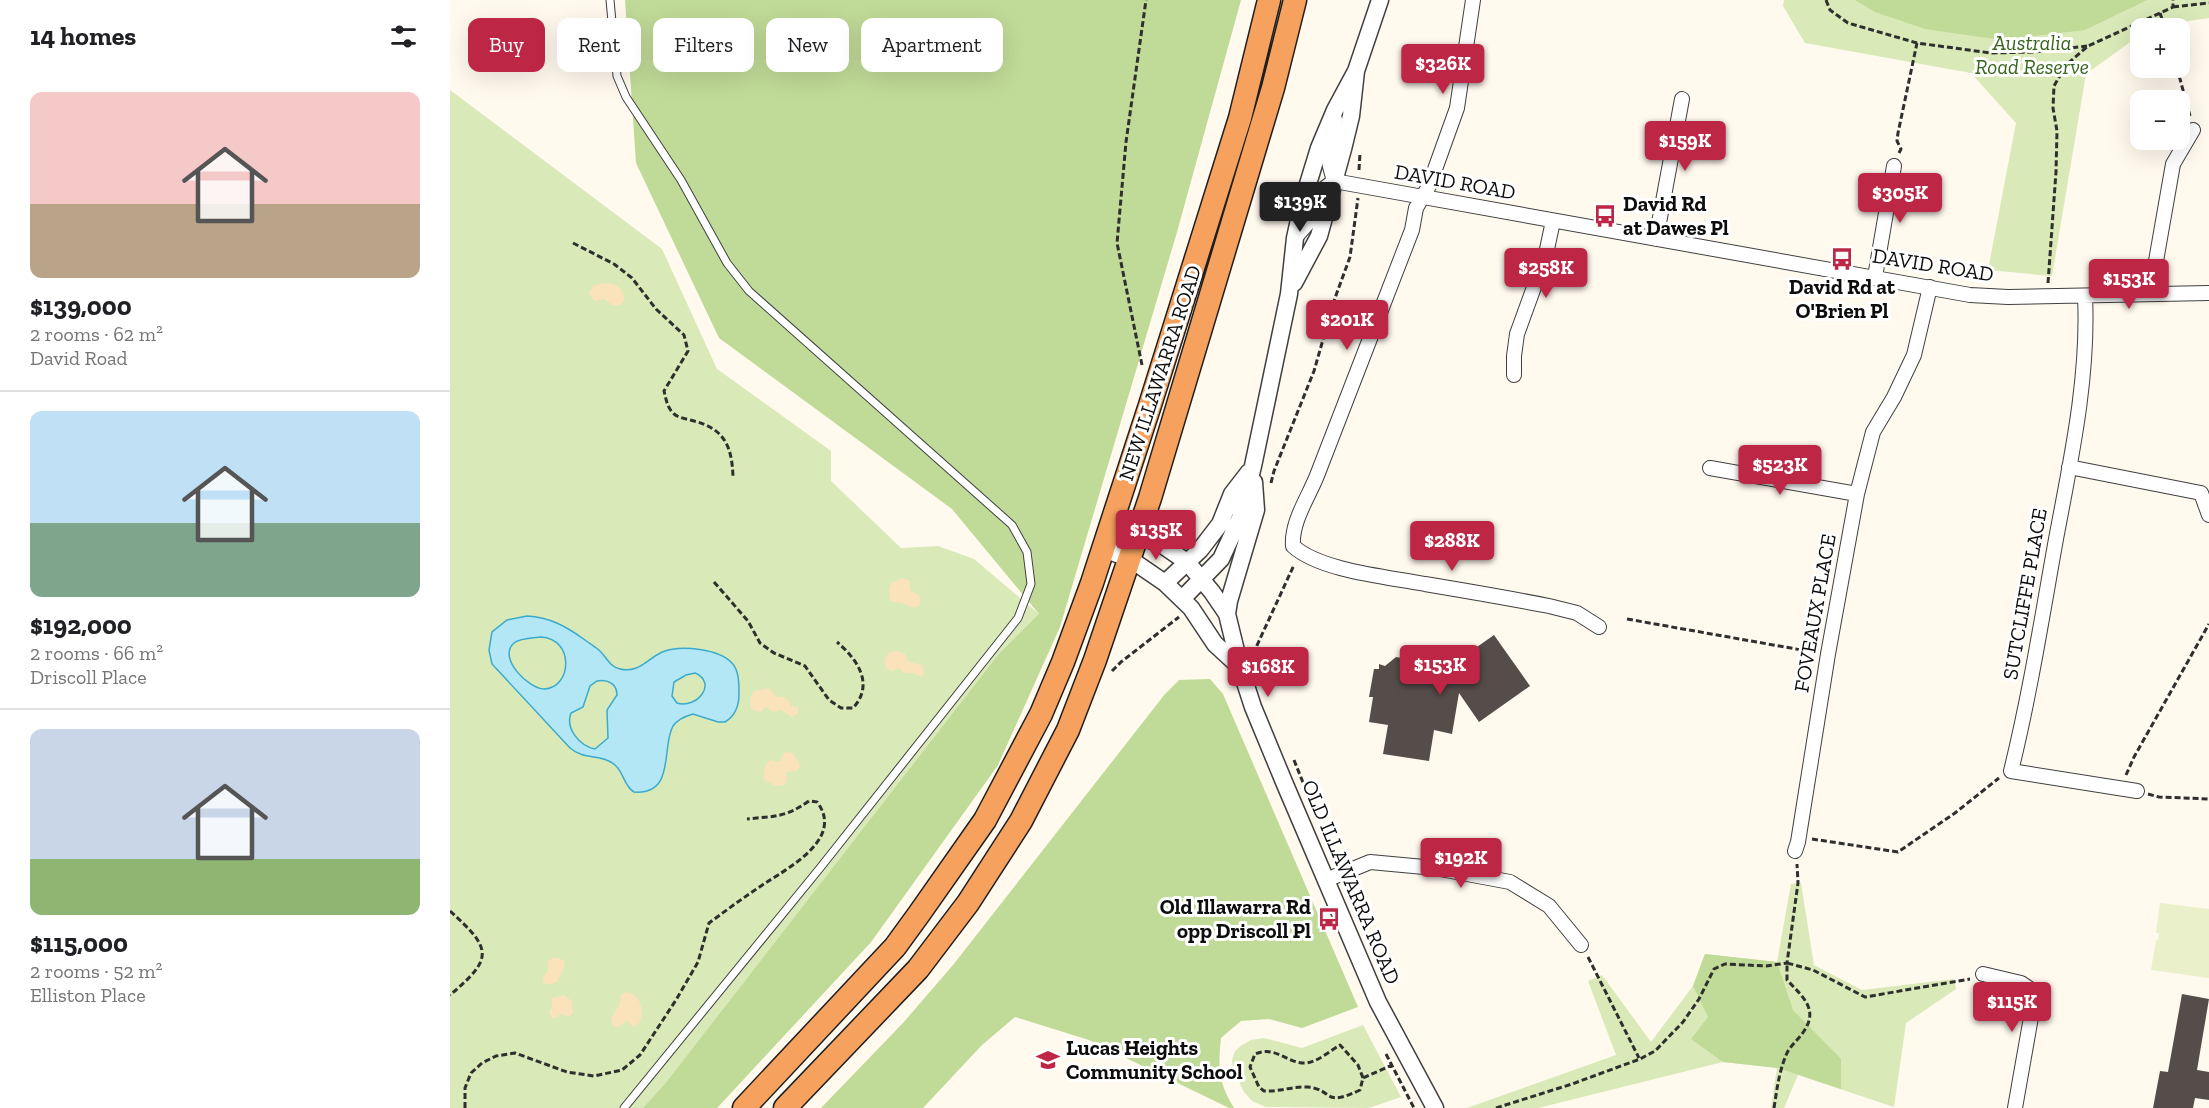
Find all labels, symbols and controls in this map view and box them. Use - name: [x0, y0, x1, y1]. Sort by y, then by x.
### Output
- chip: Buy: [468, 18, 545, 72]
- chip: Rent: [557, 18, 641, 72]
- chip: Filters: [653, 18, 754, 72]
- chip: New: [766, 18, 849, 72]
- chip: Apartment: [861, 18, 1003, 72]
- map controls: [2130, 18, 2190, 150]
- button: +: [2130, 18, 2190, 78]
- text: 14 homes: [30, 20, 136, 52]
- icon: filters: [387, 20, 420, 53]
- park label: Australia Road Reserve: [1975, 30, 2089, 79]
- pin: $326K: [1401, 44, 1485, 95]
- text: $326K: [1415, 51, 1471, 75]
- button: −: [2130, 90, 2190, 150]
- pin: $159K: [1643, 121, 1727, 172]
- text: $159K: [1659, 128, 1711, 152]
- icon: home: [171, 131, 279, 239]
- street label: DAVID ROAD: [1393, 159, 1517, 204]
- pin: $305K: [1858, 173, 1942, 224]
- text: $305K: [1872, 180, 1928, 204]
- pin: $139K: [1258, 182, 1342, 233]
- text: $139K: [1274, 189, 1326, 213]
- place label: David Rd at Dawes Pl: [1623, 191, 1729, 240]
- bus stop icon: David Rd at Dawes Pl: [1592, 203, 1618, 229]
- street label: DAVID ROAD: [1871, 243, 1995, 286]
- bus stop icon: David Rd at O'Brien Pl: [1829, 246, 1855, 272]
- pin: $258K: [1504, 248, 1588, 299]
- text: $258K: [1518, 255, 1574, 279]
- pin: $153K: [2087, 259, 2171, 310]
- street label: NEW ILLAWARRA ROAD: [1113, 262, 1206, 484]
- text: $153K: [2103, 266, 2155, 290]
- place label: David Rd at O'Brien Pl: [1789, 274, 1896, 323]
- text: $139,000: [30, 290, 132, 322]
- pin: $201K: [1305, 300, 1389, 351]
- text: $201K: [1320, 307, 1374, 331]
- text: 2 rooms · 62 m²: [30, 322, 163, 346]
- text: David Road: [30, 346, 128, 370]
- pin: $523K: [1738, 445, 1822, 496]
- icon: home: [171, 450, 279, 558]
- text: $523K: [1752, 452, 1808, 476]
- street label: SUTCLIFFE PLACE: [1997, 506, 2052, 682]
- pin: $135K: [1114, 510, 1198, 561]
- text: $135K: [1130, 517, 1182, 541]
- pin: $288K: [1410, 521, 1494, 572]
- text: $288K: [1424, 528, 1480, 552]
- street label: FOVEAUX PLACE: [1788, 532, 1841, 694]
- text: $192,000: [30, 609, 132, 641]
- text: 2 rooms · 66 m²: [30, 641, 163, 665]
- pin: $153K: [1398, 645, 1482, 696]
- pin: $168K: [1226, 647, 1310, 698]
- text: $153K: [1414, 652, 1466, 676]
- text: $168K: [1242, 654, 1294, 678]
- text: Driscoll Place: [30, 665, 147, 689]
- icon: home: [171, 768, 279, 876]
- street label: OLD ILLAWARRA ROAD: [1297, 776, 1406, 988]
- pin: $192K: [1419, 838, 1503, 889]
- text: $192K: [1435, 845, 1487, 869]
- place label: Old Illawarra Rd opp Driscoll Pl: [1160, 894, 1311, 943]
- bus stop icon: Old Illawarra Rd opp Driscoll Pl: [1316, 906, 1342, 932]
- text: $115,000: [30, 927, 128, 959]
- text: 2 rooms · 52 m²: [30, 959, 163, 983]
- pin: $115K: [1970, 982, 2054, 1033]
- text: Elliston Place: [30, 983, 146, 1007]
- text: $115K: [1987, 989, 2037, 1013]
- place label: Lucas Heights Community School: [1066, 1035, 1243, 1084]
- school or university icon: Lucas Heights Community School: [1035, 1047, 1061, 1073]

